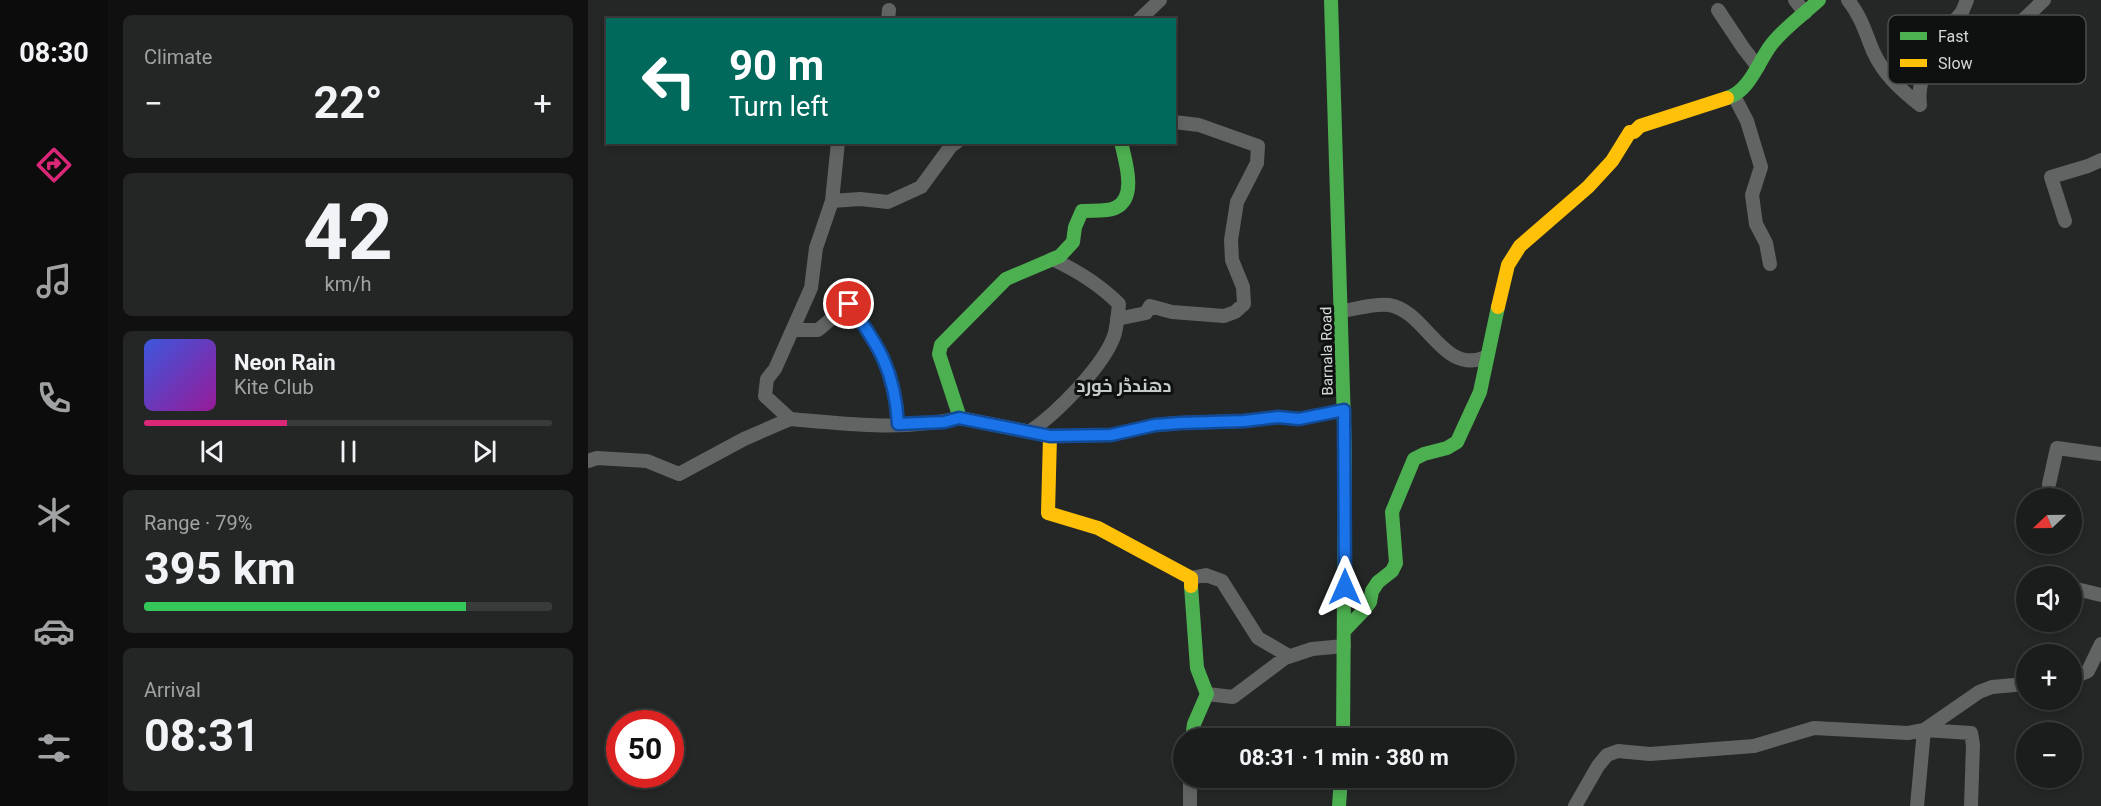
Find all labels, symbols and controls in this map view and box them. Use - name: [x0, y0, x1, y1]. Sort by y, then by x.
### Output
- legend: [1888, 15, 2086, 84]
- text: Fast: [1938, 27, 1969, 46]
- text: 08:30: [19, 37, 89, 69]
- text: 90 m: [729, 41, 824, 90]
- icon: left: [630, 42, 708, 120]
- text: Climate: [144, 45, 212, 69]
- text: Slow: [1938, 54, 1973, 73]
- text: 22°: [313, 76, 383, 129]
- text: −: [144, 84, 163, 123]
- text: +: [533, 84, 552, 123]
- text: Turn left: [729, 91, 829, 123]
- icon: directions: [33, 144, 75, 186]
- text: 42: [303, 187, 393, 278]
- icon: music: [33, 260, 75, 302]
- text: km/h: [325, 272, 371, 296]
- pin: [823, 278, 874, 329]
- icon: arrive: [832, 287, 865, 320]
- street label: Barnala Road: [1317, 306, 1337, 396]
- text: Neon Rain: [234, 350, 336, 375]
- text: Kite Club: [234, 375, 314, 399]
- district label: دھندڈر خورد: [1076, 375, 1172, 397]
- icon: phone: [33, 377, 75, 419]
- icon: previous: [196, 435, 229, 468]
- icon: pause: [332, 435, 365, 468]
- icon: next: [468, 435, 501, 468]
- north arrow: [2016, 488, 2082, 554]
- map controls: [2016, 488, 2082, 788]
- icon: climate: [33, 494, 75, 536]
- text: Range · 79%: [144, 511, 252, 535]
- text: 395 km: [144, 542, 296, 595]
- position arrow: [1313, 555, 1377, 619]
- button: sound: [2016, 566, 2082, 632]
- icon: car: [33, 610, 75, 652]
- button: +: [2016, 644, 2082, 710]
- text: Arrival: [144, 678, 201, 702]
- text: 08:31: [144, 709, 260, 762]
- speed limit sign: 50: [606, 710, 684, 788]
- button: −: [2016, 722, 2082, 788]
- icon: filters: [33, 727, 75, 769]
- text: 08:31 · 1 min · 380 m: [1239, 745, 1449, 770]

